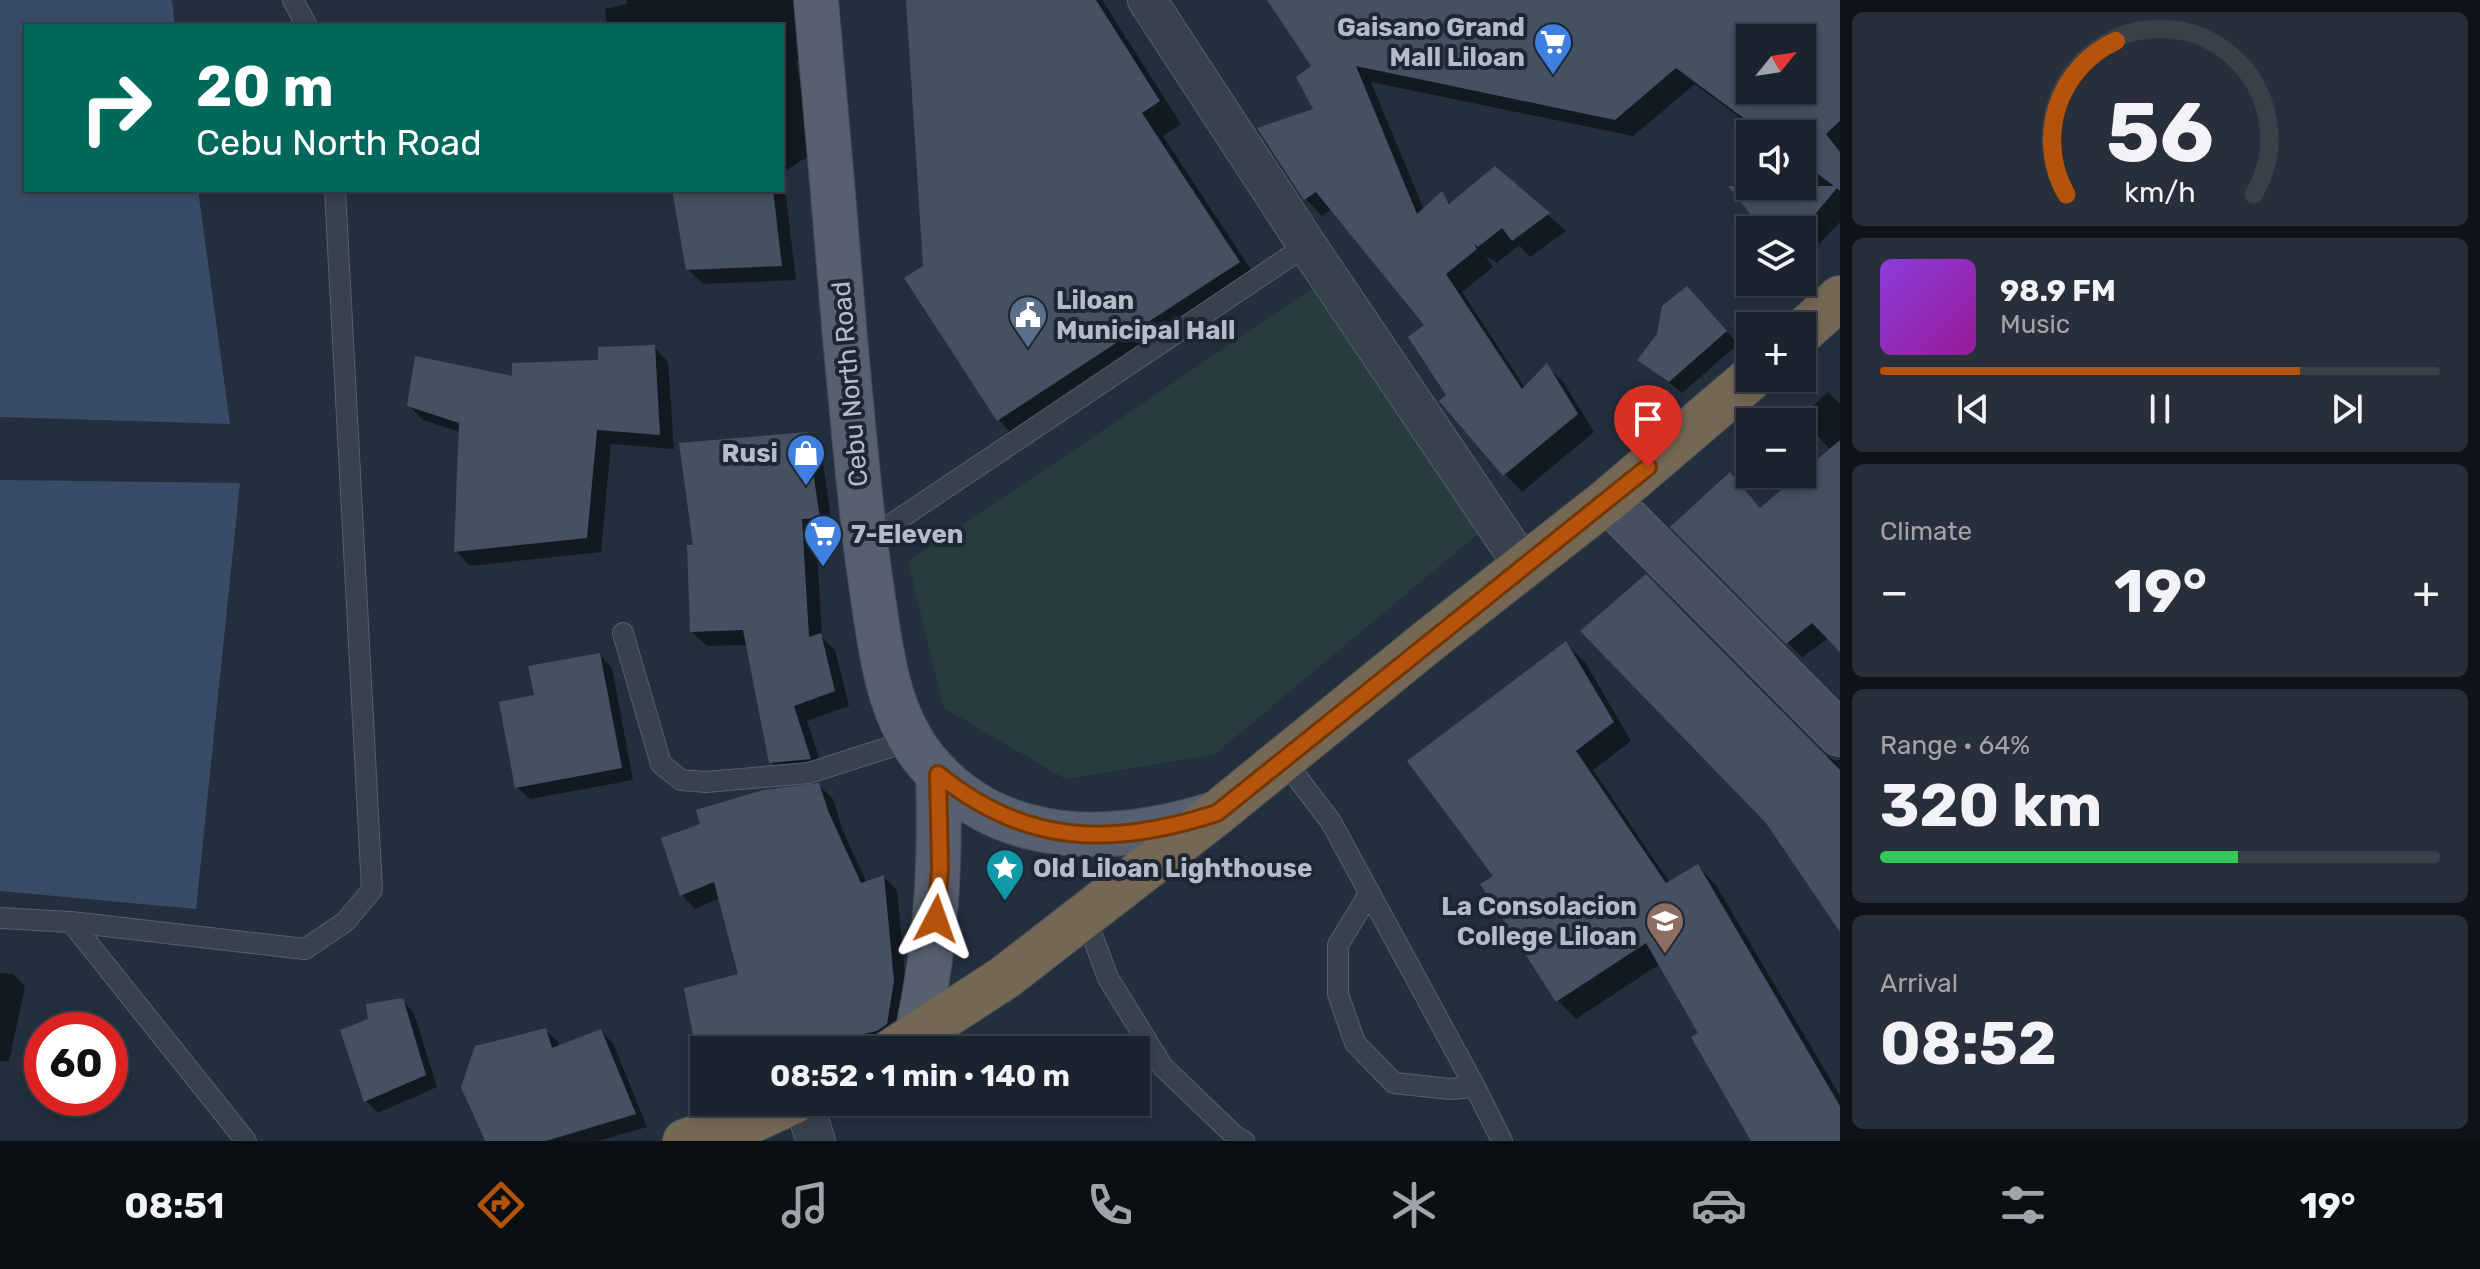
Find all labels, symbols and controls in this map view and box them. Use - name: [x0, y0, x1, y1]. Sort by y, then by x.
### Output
- place label: Gaisano Grand Mall Liloan: [1337, 12, 1525, 73]
- supermarket icon: Gaisano Grand Mall Liloan: [1532, 21, 1574, 76]
- north arrow: [1736, 24, 1816, 104]
- map controls: [1736, 24, 1816, 488]
- text: 20 m: [196, 54, 334, 120]
- icon: right: [64, 56, 168, 160]
- text: 56: [2106, 82, 2214, 181]
- button: sound: [1736, 120, 1816, 200]
- text: Cebu North Road: [196, 121, 482, 164]
- text: km/h: [2124, 175, 2196, 209]
- button: layers: [1736, 216, 1816, 296]
- text: 98.9 FM: [2000, 273, 2116, 309]
- street label: Cebu North Road: [826, 280, 874, 488]
- place label: Liloan Municipal Hall: [1056, 285, 1235, 346]
- public building icon: Liloan Municipal Hall: [1007, 294, 1049, 349]
- text: Music: [2000, 309, 2070, 340]
- button: +: [1736, 312, 1816, 392]
- pin: [1614, 385, 1682, 467]
- icon: previous: [1951, 387, 1995, 431]
- icon: pause: [2138, 387, 2182, 431]
- icon: next: [2325, 387, 2369, 431]
- icon: arrive: [1626, 397, 1670, 441]
- button: −: [1736, 408, 1816, 488]
- shop icon: Rusi: [785, 432, 827, 487]
- place label: Rusi: [722, 438, 778, 469]
- supermarket icon: 7-Eleven: [802, 513, 844, 568]
- text: Climate: [1880, 516, 1972, 547]
- place label: 7-Eleven: [851, 519, 964, 550]
- text: 19°: [2114, 556, 2207, 627]
- text: −: [1880, 566, 1909, 618]
- text: +: [2413, 566, 2440, 618]
- text: Range · 64%: [1880, 730, 2030, 761]
- text: 320 km: [1880, 770, 2102, 841]
- place icon: Old Liloan Lighthouse: [984, 847, 1026, 902]
- place label: Old Liloan Lighthouse: [1033, 853, 1312, 884]
- position arrow: [894, 877, 978, 961]
- place label: La Consolacion College Liloan: [1441, 891, 1637, 952]
- school or university icon: La Consolacion College Liloan: [1644, 900, 1686, 955]
- text: Arrival: [1880, 968, 1958, 999]
- text: 08:52: [1880, 1008, 2057, 1079]
- speed limit sign: 60: [24, 1012, 128, 1116]
- text: 08:52 · 1 min · 140 m: [770, 1058, 1070, 1094]
- icon: directions: [473, 1177, 529, 1233]
- icon: music: [777, 1177, 833, 1233]
- icon: phone: [1082, 1177, 1138, 1233]
- icon: climate: [1386, 1177, 1442, 1233]
- icon: car: [1691, 1177, 1747, 1233]
- icon: filters: [1995, 1177, 2051, 1233]
- text: 08:51: [124, 1184, 225, 1227]
- text: 19°: [2300, 1184, 2356, 1227]

